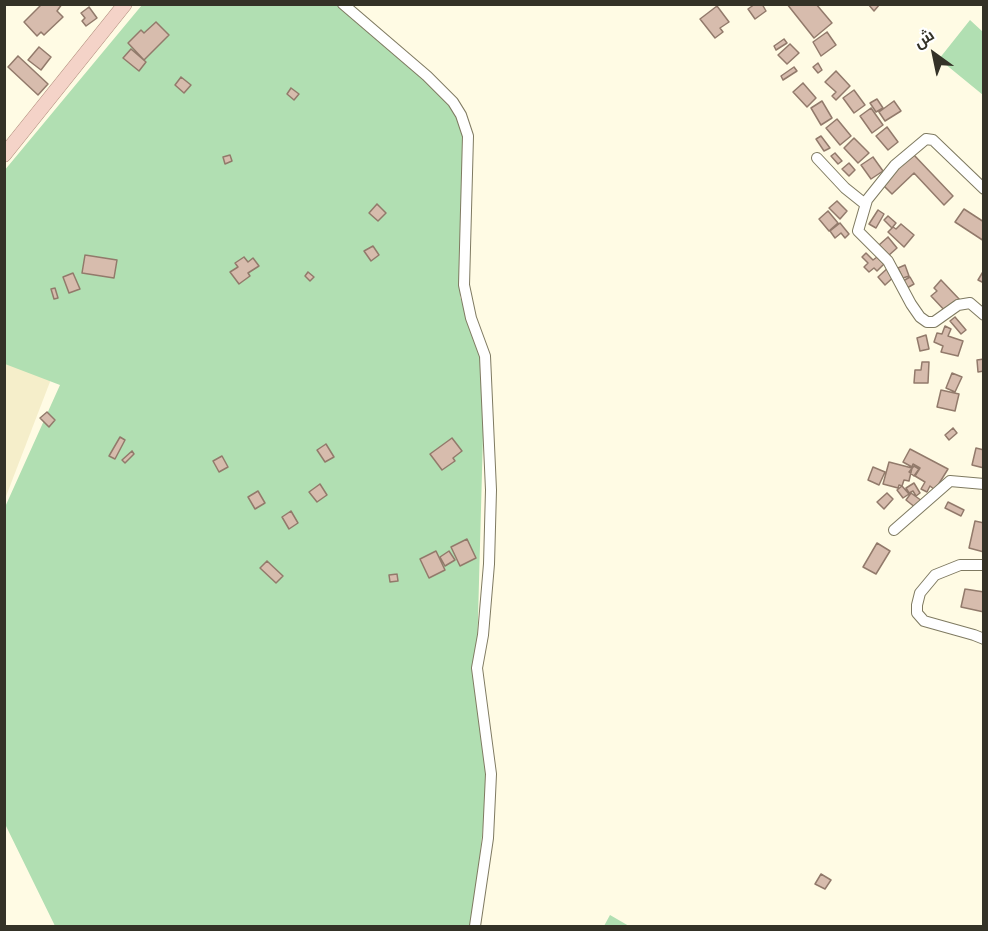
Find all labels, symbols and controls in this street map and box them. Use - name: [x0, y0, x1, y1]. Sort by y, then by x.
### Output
- north arrow: [904, 24, 964, 84]
- text: ش: [910, 25, 938, 52]

